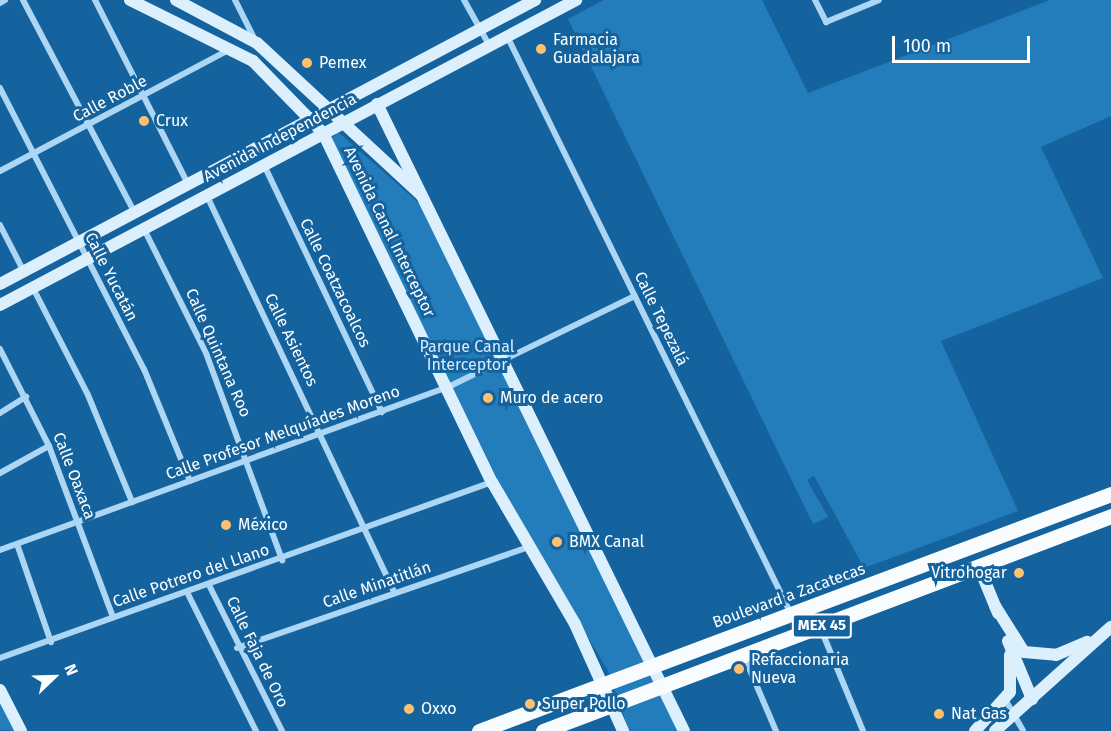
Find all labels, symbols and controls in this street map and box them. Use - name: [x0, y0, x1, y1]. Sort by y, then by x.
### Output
- scale bar: [895, 24, 1033, 62]
- place label: Farmacia Guadalajara: [553, 30, 640, 68]
- text: 100 m: [903, 35, 951, 57]
- marker: Farmacia Guadalajara: [534, 42, 548, 56]
- place label: Pemex: [319, 53, 367, 73]
- marker: Pemex: [300, 56, 314, 70]
- street label: Calle Roble: [70, 71, 150, 127]
- street label: Avenida Independencia: [200, 89, 360, 187]
- place label: Crux: [156, 111, 188, 131]
- marker: Crux: [137, 114, 151, 128]
- street label: Avenida Canal Interceptor: [339, 144, 439, 320]
- street label: Calle Coatzacoalcos: [295, 215, 375, 351]
- street label: Calle Yucatán: [80, 229, 142, 325]
- street label: Calle Tepezalá: [630, 269, 692, 369]
- street label: Calle Quintana Roo: [181, 286, 255, 420]
- street label: Calle Asientos: [260, 290, 322, 390]
- park label: Parque Canal Interceptor: [420, 337, 514, 375]
- street label: Calle Profesor Melquíades Moreno: [163, 382, 403, 484]
- place label: Muro de acero: [500, 388, 603, 408]
- marker: Muro de acero: [481, 391, 495, 405]
- street label: Calle Oaxaca: [49, 430, 99, 522]
- place label: México: [238, 515, 288, 535]
- marker: México: [219, 518, 233, 532]
- place label: BMX Canal: [569, 532, 644, 552]
- marker: BMX Canal: [550, 535, 564, 549]
- street label: Calle Potrero del Llano: [110, 540, 272, 612]
- street label: Calle Minatitlán: [320, 557, 434, 613]
- street label: Boulevard a Zacatecas: [710, 559, 868, 633]
- place label: Vitrohogar: [931, 563, 1007, 583]
- marker: Vitrohogar: [1012, 566, 1026, 580]
- street label: Calle Faja de Oro: [222, 593, 292, 711]
- road number: MEX 45: [790, 614, 854, 638]
- north arrow: [24, 647, 84, 707]
- place label: Refaccionaria Nueva: [751, 650, 849, 688]
- text: N: [60, 661, 82, 678]
- marker: Refaccionaria Nueva: [732, 662, 746, 676]
- place label: Super Pollo: [542, 694, 625, 714]
- marker: Super Pollo: [523, 697, 537, 711]
- place label: Oxxo: [421, 699, 457, 719]
- marker: Oxxo: [402, 702, 416, 716]
- place label: Nat Gas: [951, 704, 1007, 724]
- marker: Nat Gas: [932, 707, 946, 721]

